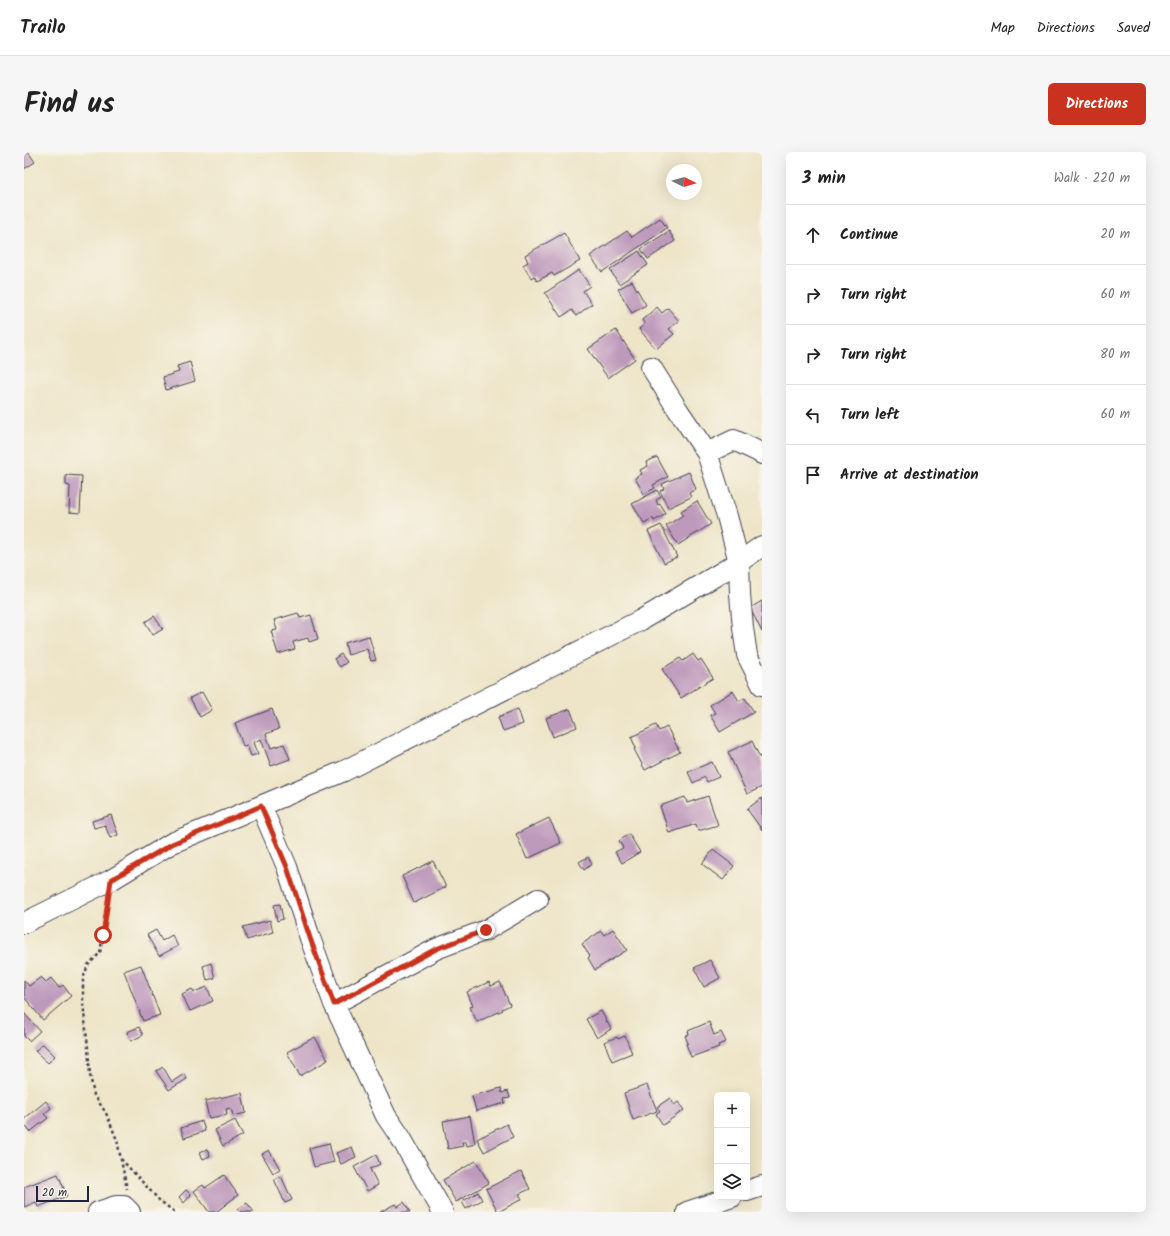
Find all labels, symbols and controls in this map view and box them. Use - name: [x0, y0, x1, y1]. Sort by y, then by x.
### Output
- text: Trailo: [20, 13, 66, 43]
- text: Map: [990, 17, 1015, 39]
- text: Directions: [1037, 17, 1095, 39]
- text: Saved: [1117, 17, 1150, 39]
- text: Find us: [24, 82, 115, 127]
- button: Directions: [1048, 83, 1146, 125]
- north arrow: [666, 164, 702, 200]
- text: 3 min: [802, 165, 846, 192]
- text: Walk · 220 m: [1054, 168, 1130, 189]
- text: Continue: [840, 223, 898, 247]
- icon: ahead: [802, 224, 824, 246]
- text: 20 m: [1100, 224, 1130, 245]
- text: Turn right: [840, 283, 907, 307]
- icon: right: [802, 284, 824, 306]
- text: 60 m: [1101, 284, 1130, 305]
- text: Turn right: [840, 343, 907, 367]
- icon: right: [802, 344, 824, 366]
- text: 80 m: [1100, 344, 1130, 365]
- text: Turn left: [840, 403, 900, 427]
- icon: left: [802, 404, 824, 426]
- text: 60 m: [1101, 404, 1130, 425]
- text: Arrive at destination: [840, 463, 979, 487]
- icon: arrive: [802, 464, 824, 486]
- route end: [477, 921, 495, 939]
- route start: [94, 926, 112, 944]
- map controls: [714, 1092, 750, 1200]
- button: +: [714, 1092, 750, 1128]
- button: −: [714, 1128, 750, 1164]
- button: layers: [714, 1164, 750, 1200]
- scale bar: [36, 1184, 89, 1203]
- text: 20 m: [42, 1184, 67, 1202]

